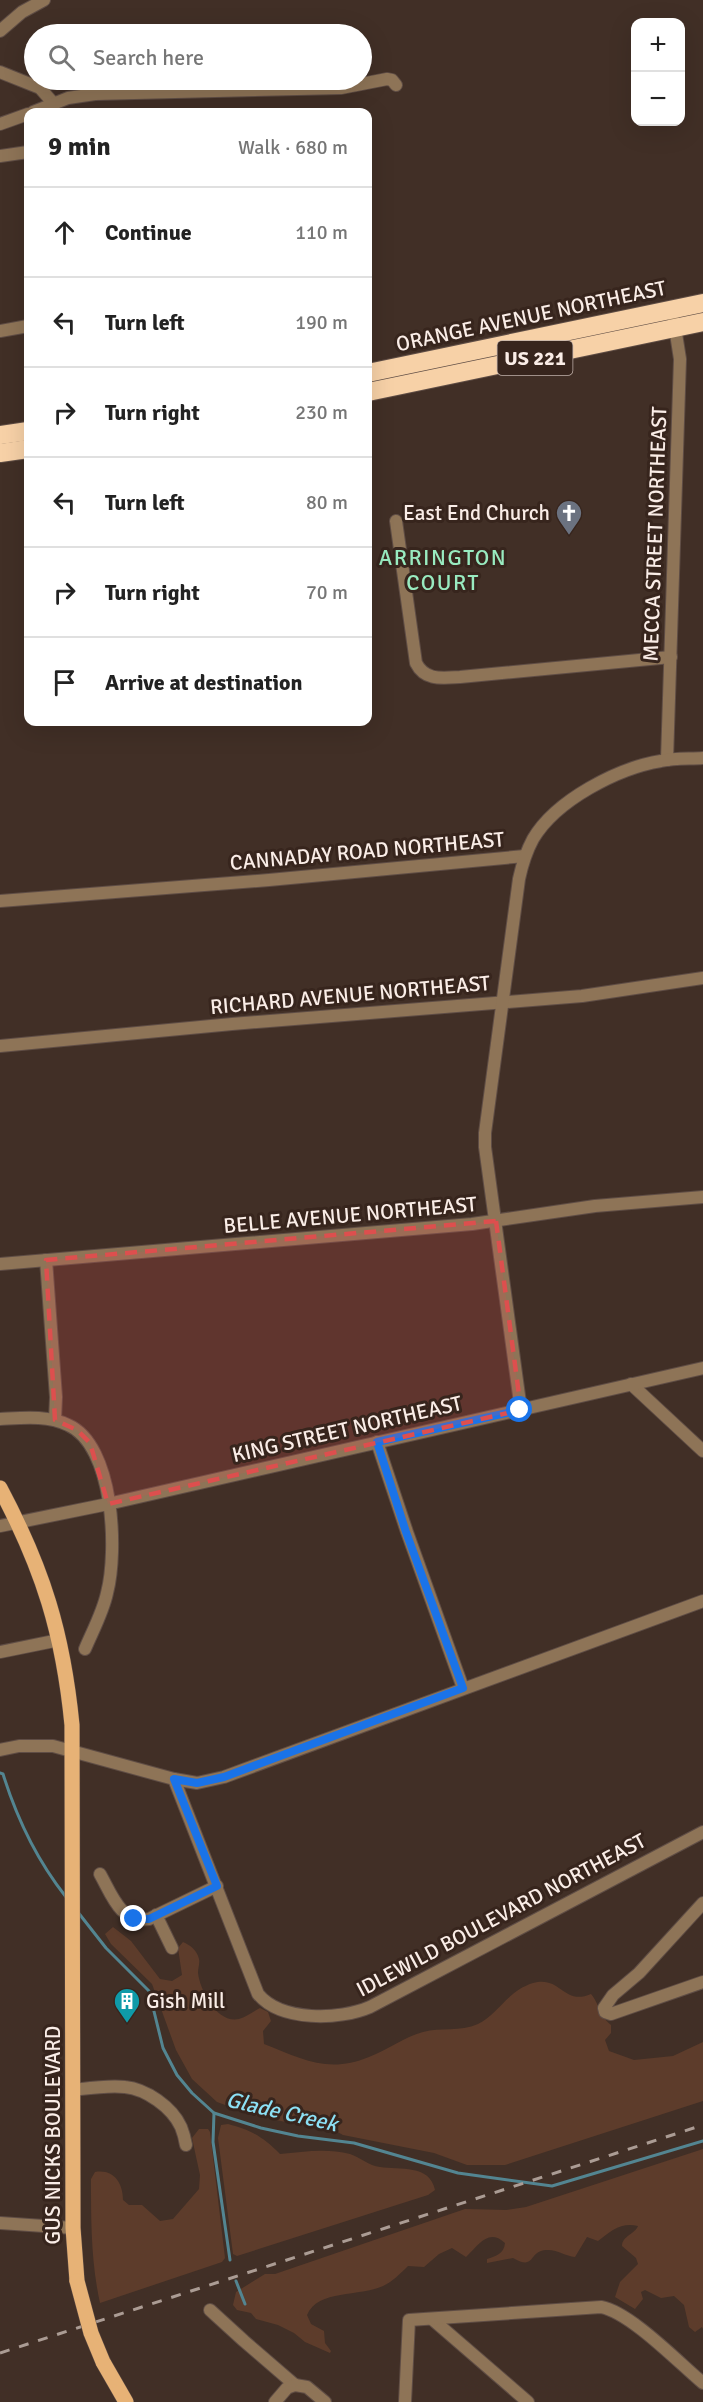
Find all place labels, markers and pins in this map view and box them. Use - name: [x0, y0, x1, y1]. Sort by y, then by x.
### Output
- church icon: East End Church: [554, 498, 584, 536]
- place label: East End Church: [403, 500, 550, 526]
- building icon: Gish Mill: [112, 1986, 142, 2024]
- place label: Gish Mill: [146, 1988, 225, 2014]

